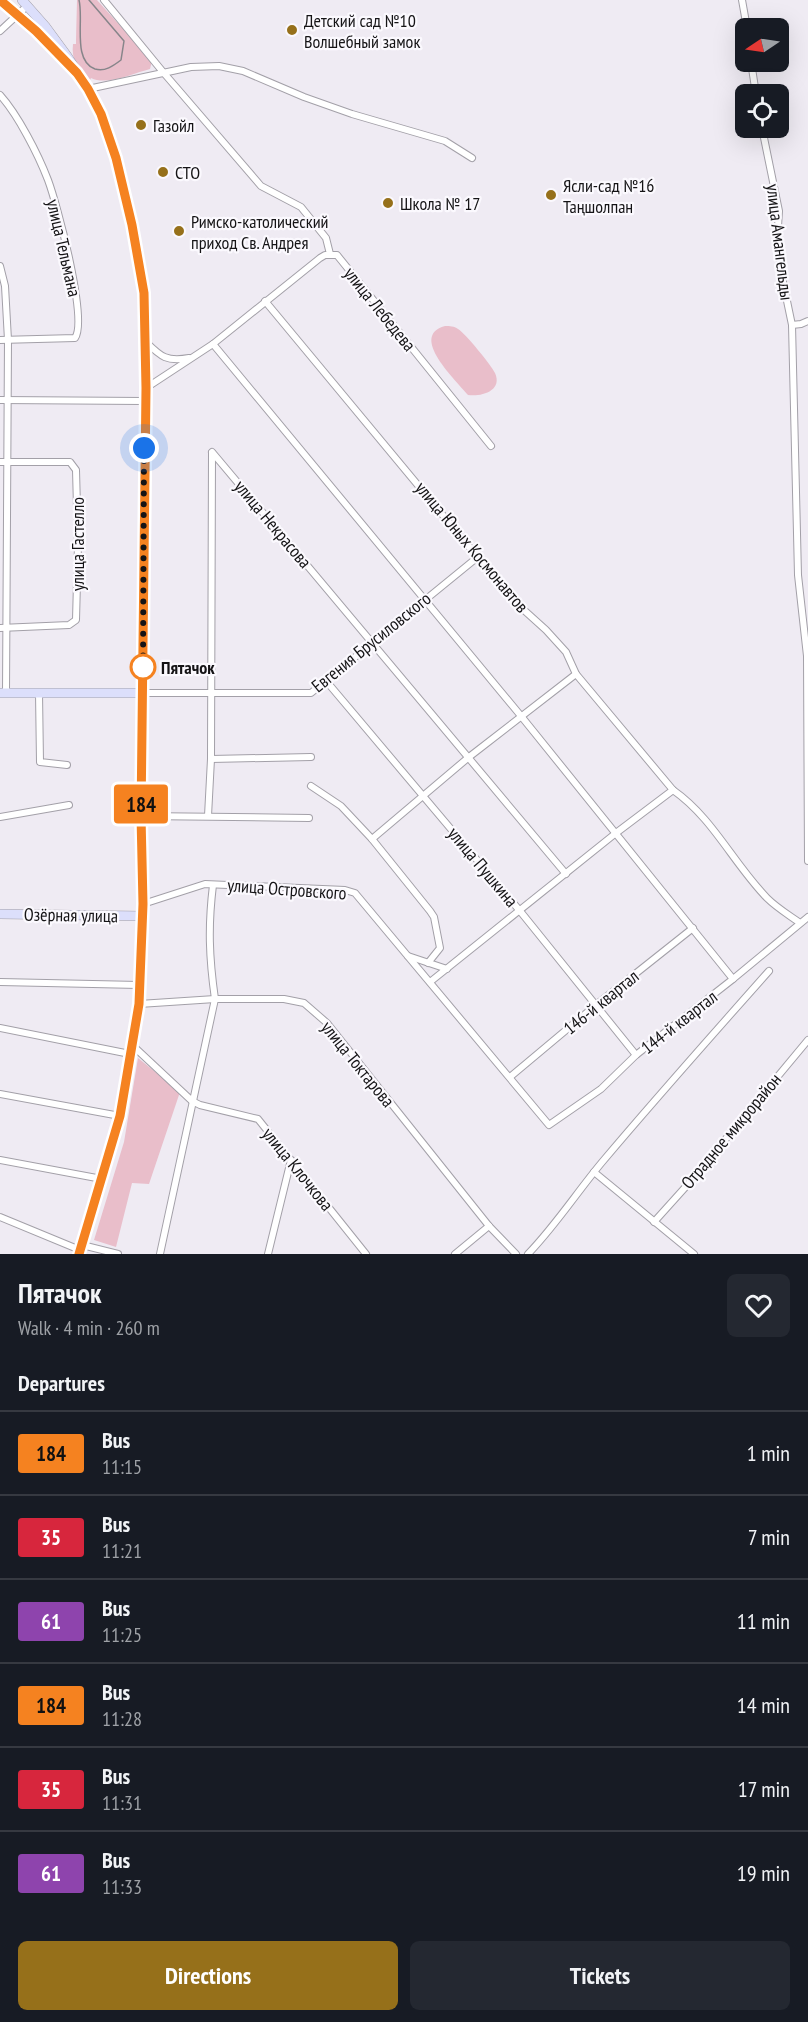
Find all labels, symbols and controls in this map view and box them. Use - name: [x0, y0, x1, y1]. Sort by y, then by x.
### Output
- place label: Детский сад №10 Волшебный замок: [304, 9, 420, 53]
- north arrow: [735, 18, 789, 72]
- map controls: [735, 18, 789, 138]
- marker: Детский сад №10 Волшебный замок: [285, 23, 299, 37]
- button: locate: [735, 84, 789, 138]
- place label: Газойл: [153, 114, 194, 137]
- marker: Газойл: [134, 118, 148, 132]
- place label: СТО: [175, 161, 200, 184]
- marker: СТО: [156, 165, 170, 179]
- place label: Ясли-сад №16 Таңшолпан: [563, 174, 654, 218]
- street label: улица Амангельды: [761, 183, 799, 301]
- marker: Ясли-сад №16 Таңшолпан: [544, 188, 558, 202]
- place label: Школа № 17: [400, 192, 480, 215]
- marker: Школа № 17: [381, 196, 395, 210]
- street label: улица Тельмана: [42, 197, 86, 299]
- place label: Римско-католический приход Св. Андрея: [191, 210, 329, 254]
- marker: Римско-католический приход Св. Андрея: [172, 224, 186, 238]
- street label: улица Лебедева: [339, 262, 421, 356]
- your location: [129, 433, 159, 463]
- street label: улица Некрасова: [229, 475, 317, 573]
- street label: улица Юных Космонавтов: [410, 477, 534, 617]
- street label: улица Гастелло: [66, 497, 89, 591]
- street label: Евгения Брусиловского: [307, 587, 435, 697]
- marker: Пятачок: [130, 654, 156, 680]
- place label: Пятачок: [161, 656, 215, 679]
- line badge: 184: [106, 784, 176, 824]
- text: 184: [126, 791, 156, 818]
- street label: улица Пушкина: [443, 822, 523, 912]
- street label: улица Островского: [227, 873, 348, 905]
- street label: Озёрная улица: [24, 903, 118, 927]
- street label: 146-й квартал: [559, 965, 643, 1039]
- street label: 144-й квартал: [636, 985, 722, 1059]
- street label: улица Токтарова: [316, 1016, 400, 1112]
- street label: Отрадное микрорайон: [676, 1069, 786, 1193]
- street label: улица Клочкова: [257, 1123, 339, 1215]
- text: Пятачок: [18, 1274, 101, 1311]
- button: heart: [727, 1274, 790, 1337]
- text: Walk · 4 min · 260 m: [18, 1315, 160, 1341]
- text: Departures: [18, 1369, 105, 1397]
- text: Bus: [102, 1426, 130, 1454]
- text: 1 min: [747, 1439, 790, 1467]
- text: 184: [36, 1440, 66, 1467]
- text: 11:15: [102, 1454, 142, 1480]
- text: Bus: [102, 1510, 130, 1538]
- text: 7 min: [748, 1523, 790, 1551]
- text: 35: [41, 1524, 61, 1551]
- text: 11:21: [102, 1538, 142, 1564]
- text: Bus: [102, 1594, 130, 1622]
- text: 11 min: [737, 1607, 790, 1635]
- text: 61: [41, 1608, 61, 1635]
- text: 11:25: [102, 1622, 142, 1648]
- text: Bus: [102, 1678, 130, 1706]
- text: 14 min: [737, 1691, 790, 1719]
- text: 184: [36, 1692, 66, 1719]
- text: 11:28: [102, 1706, 142, 1732]
- text: Bus: [102, 1762, 130, 1790]
- text: 17 min: [738, 1775, 790, 1803]
- text: 35: [41, 1776, 61, 1803]
- text: 11:31: [102, 1790, 142, 1816]
- text: Bus: [102, 1846, 130, 1874]
- text: 19 min: [737, 1859, 790, 1887]
- text: 61: [41, 1860, 61, 1887]
- text: 11:33: [102, 1874, 142, 1900]
- button: Directions: [18, 1941, 398, 2010]
- button: Tickets: [410, 1941, 790, 2010]

